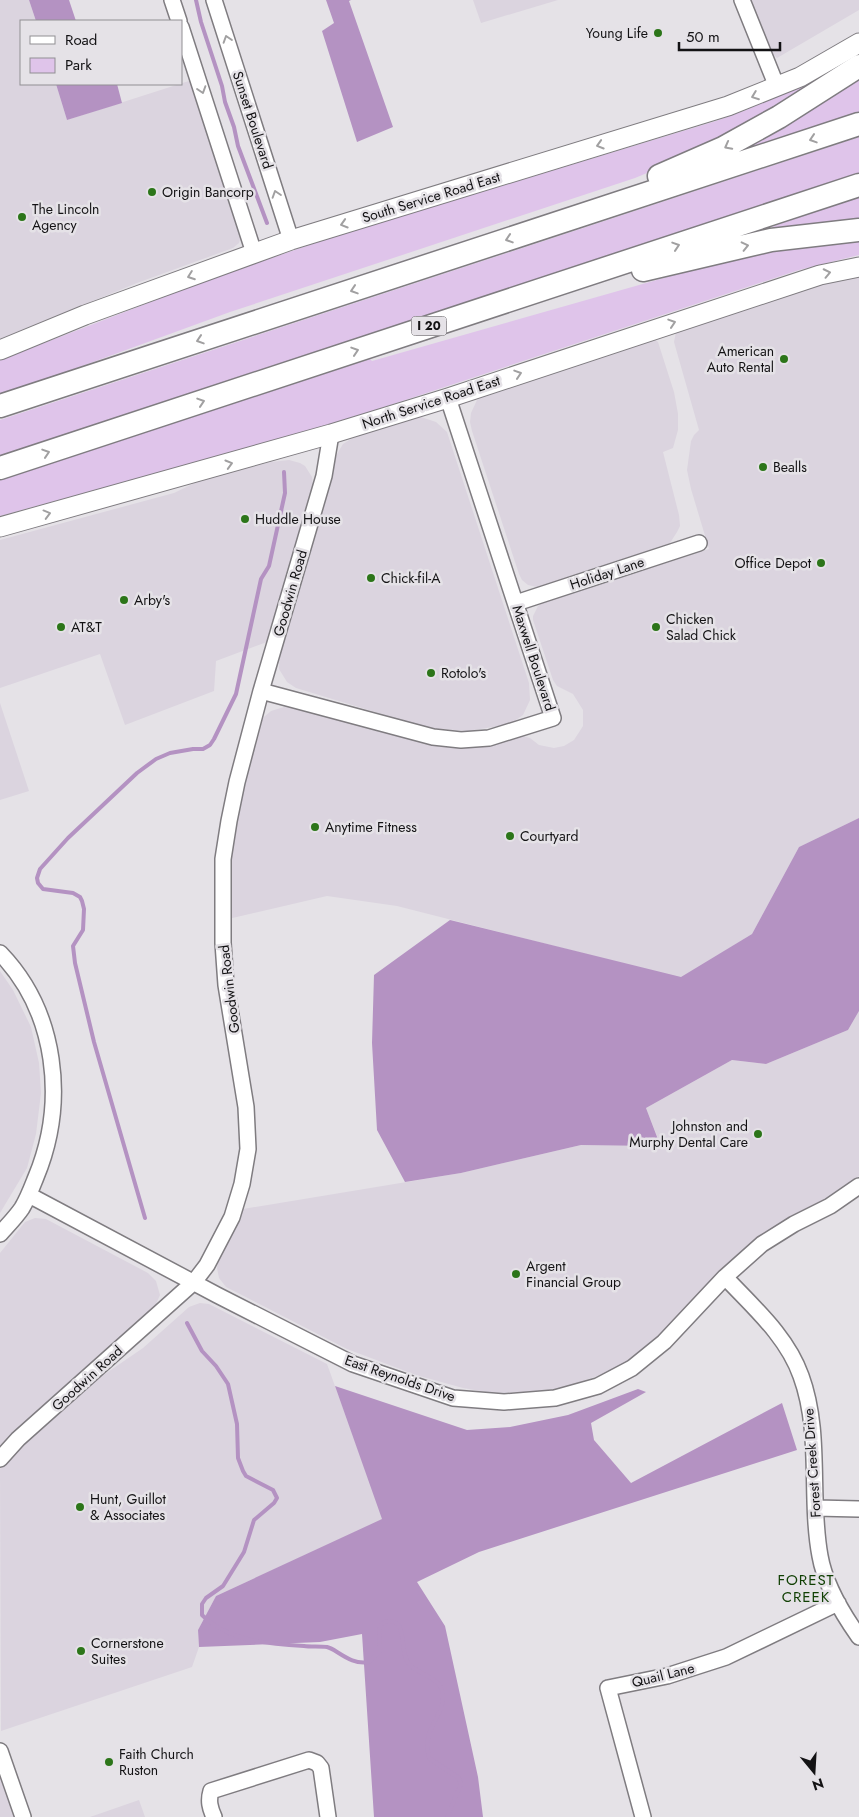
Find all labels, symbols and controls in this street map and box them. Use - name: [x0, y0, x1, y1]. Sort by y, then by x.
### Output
- legend: [20, 20, 182, 85]
- scale bar: [679, 20, 780, 52]
- place label: Young Life: [586, 23, 648, 43]
- text: 50 m: [686, 26, 720, 48]
- marker: Young Life: [652, 27, 664, 39]
- text: Road: [65, 29, 97, 51]
- one-way arrow: [222, 35, 232, 43]
- text: Park: [65, 54, 92, 76]
- street label: Sunset Boulevard: [228, 69, 278, 171]
- one-way arrow: [196, 85, 206, 94]
- one-way arrow: [751, 90, 760, 100]
- one-way arrow: [809, 133, 817, 143]
- one-way arrow: [597, 140, 605, 150]
- one-way arrow: [724, 140, 733, 150]
- street label: South Service Road East: [359, 166, 503, 228]
- place label: Origin Bancorp: [162, 182, 254, 202]
- marker: Origin Bancorp: [146, 186, 158, 198]
- one-way arrow: [272, 190, 282, 198]
- place label: The Lincoln Agency: [32, 199, 99, 235]
- marker: The Lincoln Agency: [16, 211, 28, 223]
- one-way arrow: [341, 218, 349, 228]
- one-way arrow: [505, 234, 513, 244]
- one-way arrow: [671, 241, 679, 251]
- one-way arrow: [741, 241, 750, 252]
- one-way arrow: [822, 269, 831, 279]
- one-way arrow: [187, 270, 195, 280]
- one-way arrow: [351, 284, 359, 294]
- road number: I 20: [412, 316, 446, 336]
- one-way arrow: [667, 319, 676, 329]
- one-way arrow: [196, 335, 205, 345]
- place label: American Auto Rental: [707, 341, 774, 377]
- one-way arrow: [350, 347, 359, 357]
- marker: American Auto Rental: [778, 353, 790, 365]
- street label: North Service Road East: [359, 370, 503, 434]
- one-way arrow: [513, 370, 522, 380]
- one-way arrow: [196, 398, 204, 408]
- one-way arrow: [42, 449, 50, 459]
- place label: Bealls: [773, 457, 807, 477]
- one-way arrow: [224, 459, 233, 469]
- marker: Bealls: [757, 461, 769, 473]
- place label: Huddle House: [255, 509, 341, 529]
- one-way arrow: [42, 510, 51, 520]
- marker: Huddle House: [239, 513, 251, 525]
- street label: Goodwin Road: [268, 547, 312, 639]
- street label: Holiday Lane: [567, 552, 647, 594]
- place label: Office Depot: [734, 553, 812, 573]
- marker: Office Depot: [815, 557, 827, 569]
- place label: Chick-fil-A: [381, 568, 441, 588]
- marker: Chick-fil-A: [365, 572, 377, 584]
- place label: Arby's: [134, 590, 171, 610]
- marker: Arby's: [118, 594, 130, 606]
- street label: Maxwell Boulevard: [507, 603, 561, 713]
- place label: Chicken Salad Chick: [666, 609, 737, 645]
- place label: AT&T: [71, 617, 102, 637]
- marker: AT&T: [55, 621, 67, 633]
- marker: Chicken Salad Chick: [650, 621, 662, 633]
- place label: Rotolo's: [441, 663, 487, 683]
- marker: Rotolo's: [425, 667, 437, 679]
- place label: Anytime Fitness: [325, 817, 417, 837]
- marker: Anytime Fitness: [309, 821, 321, 833]
- place label: Courtyard: [520, 826, 578, 846]
- marker: Courtyard: [504, 830, 516, 842]
- street label: Goodwin Road: [214, 944, 244, 1034]
- place label: Johnston and Murphy Dental Care: [629, 1116, 748, 1152]
- marker: Johnston and Murphy Dental Care: [752, 1128, 764, 1140]
- place label: Argent Financial Group: [526, 1256, 621, 1292]
- marker: Argent Financial Group: [510, 1268, 522, 1280]
- street label: Goodwin Road: [47, 1341, 127, 1415]
- street label: East Reynolds Drive: [342, 1350, 458, 1406]
- street label: Forest Creek Drive: [798, 1408, 826, 1518]
- place label: Hunt, Guillot & Associates: [90, 1489, 167, 1525]
- marker: Hunt, Guillot & Associates: [74, 1501, 86, 1513]
- district label: FOREST CREEK: [777, 1569, 835, 1608]
- place label: Cornerstone Suites: [91, 1633, 164, 1669]
- marker: Cornerstone Suites: [75, 1645, 87, 1657]
- street label: Quail Lane: [630, 1658, 696, 1692]
- place label: Faith Church Ruston: [119, 1744, 194, 1780]
- north arrow: [789, 1747, 839, 1797]
- marker: Faith Church Ruston: [103, 1756, 115, 1768]
- text: N: [810, 1773, 826, 1796]

